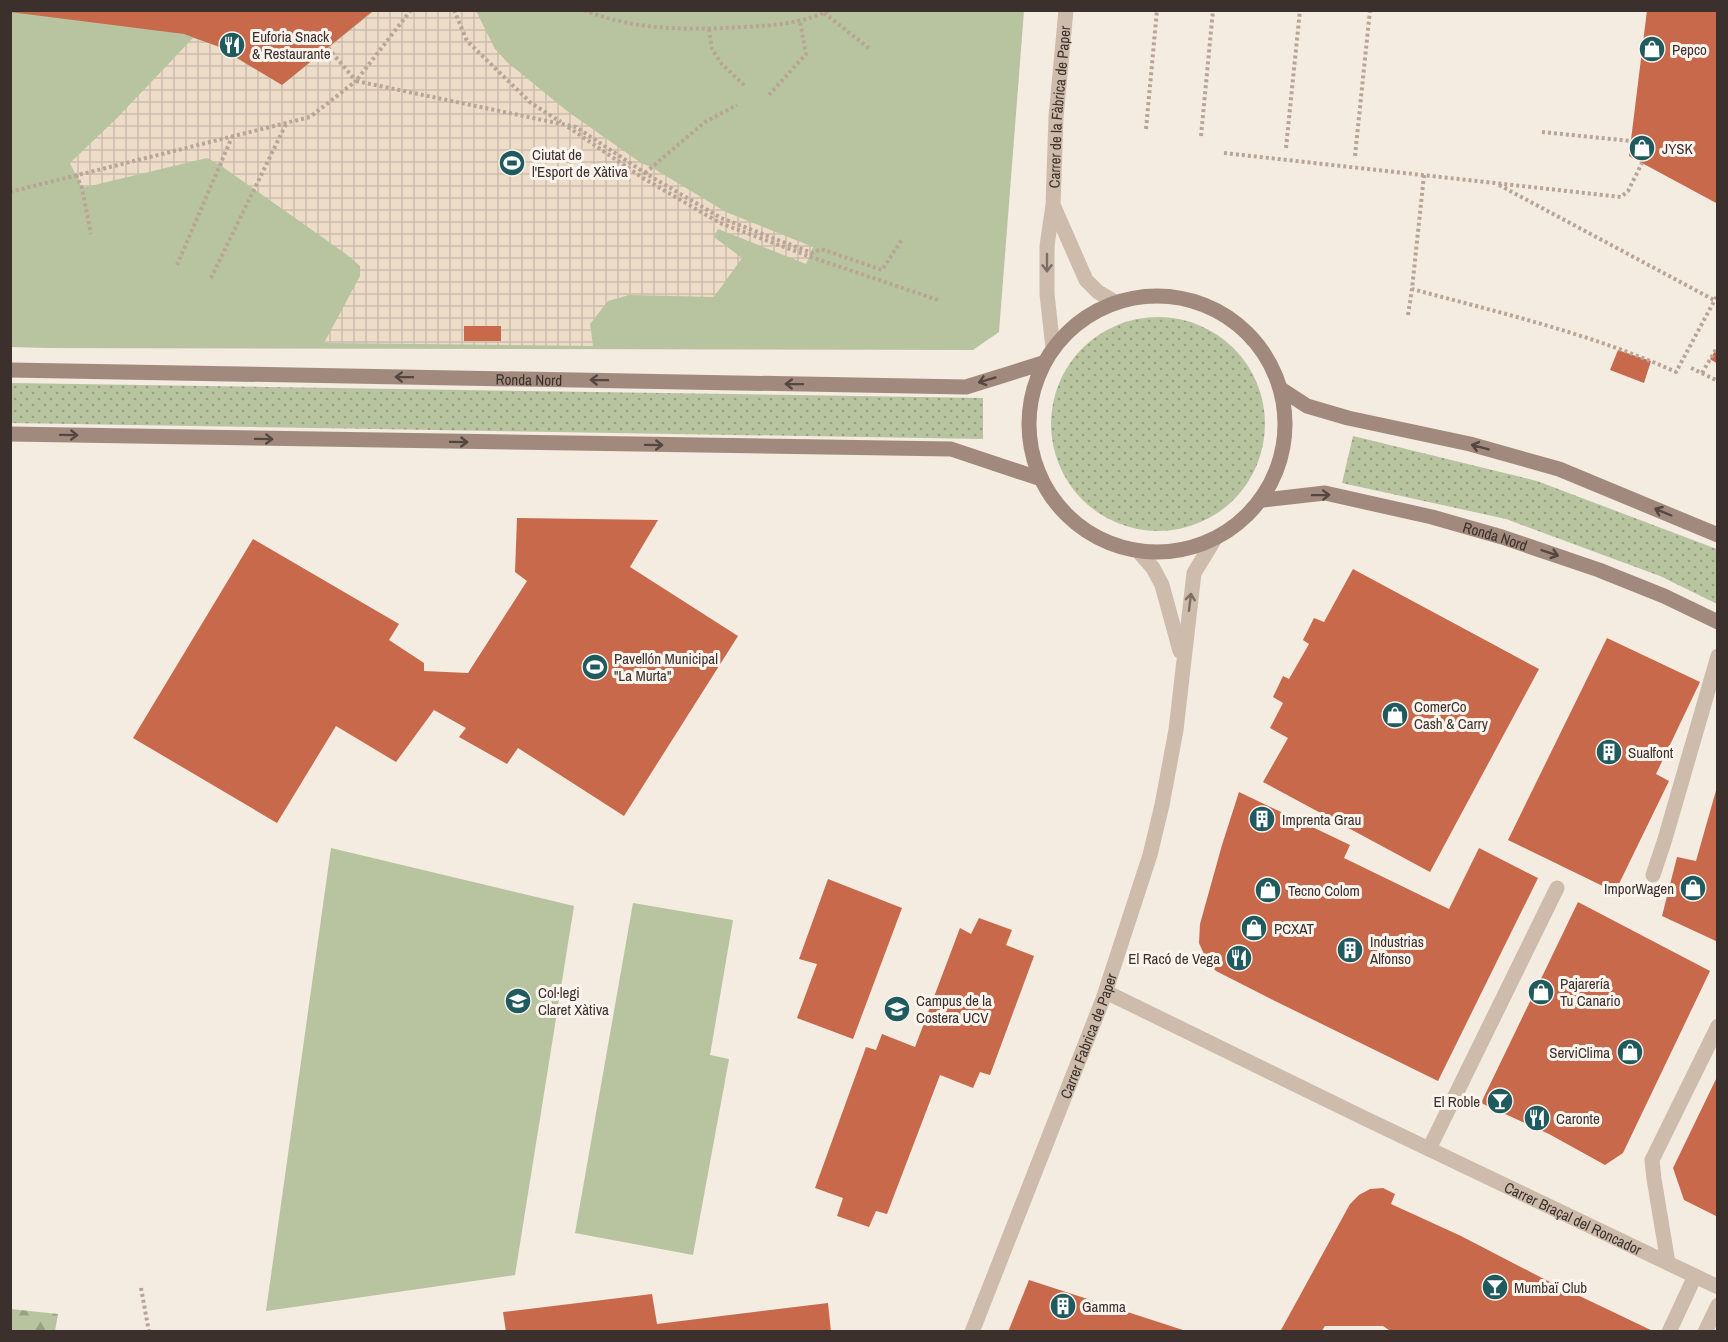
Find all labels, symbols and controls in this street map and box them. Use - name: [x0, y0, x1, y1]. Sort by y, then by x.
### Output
- street label: Carrer de la Fàbrica de Paper: [1043, 25, 1075, 189]
- place label: Euforia Snack & Restaurante: [252, 26, 331, 64]
- restaurant icon: Euforia Snack & Restaurante: [217, 30, 247, 60]
- shop icon: Pepco: [1637, 34, 1667, 64]
- place label: Pepco: [1672, 39, 1707, 60]
- shop icon: JYSK: [1627, 133, 1657, 163]
- place label: JYSK: [1662, 138, 1694, 159]
- place label: Ciutat de l'Esport de Xàtiva: [532, 144, 628, 182]
- sports icon: Ciutat de l'Esport de Xàtiva: [497, 148, 527, 178]
- one-way arrow: [1041, 253, 1053, 273]
- street label: Ronda Nord: [496, 368, 562, 390]
- one-way arrow: [394, 371, 414, 383]
- one-way arrow: [589, 375, 609, 386]
- one-way arrow: [978, 375, 997, 386]
- one-way arrow: [784, 378, 804, 390]
- one-way arrow: [58, 430, 78, 441]
- one-way arrow: [253, 433, 273, 444]
- one-way arrow: [448, 436, 468, 447]
- one-way arrow: [643, 439, 663, 451]
- one-way arrow: [1471, 441, 1490, 452]
- one-way arrow: [1310, 489, 1330, 501]
- one-way arrow: [1655, 506, 1673, 517]
- street label: Ronda Nord: [1461, 516, 1530, 555]
- one-way arrow: [1540, 548, 1559, 559]
- one-way arrow: [1185, 593, 1196, 613]
- place label: Pavellón Municipal "La Murta": [614, 648, 718, 686]
- sports icon: Pavellón Municipal "La Murta": [580, 652, 610, 682]
- place label: ComerCo Cash & Carry: [1414, 696, 1489, 734]
- shop icon: ComerCo Cash & Carry: [1380, 700, 1410, 730]
- building icon: Sualfont: [1594, 737, 1624, 767]
- place label: Sualfont: [1628, 742, 1674, 763]
- building icon: Imprenta Grau: [1247, 804, 1277, 834]
- place label: Imprenta Grau: [1282, 809, 1361, 830]
- shop icon: ImporWagen: [1678, 873, 1708, 903]
- shop icon: Tecno Colom: [1253, 875, 1283, 905]
- place label: ImporWagen: [1604, 878, 1674, 899]
- place label: Tecno Colom: [1288, 880, 1360, 901]
- shop icon: PCXAT: [1239, 913, 1269, 943]
- place label: PCXAT: [1274, 918, 1315, 939]
- place label: Industrias Alfonso: [1369, 931, 1424, 969]
- building icon: Industrias Alfonso: [1335, 935, 1365, 965]
- restaurant icon: El Racó de Vega: [1224, 943, 1254, 973]
- place label: El Racó de Vega: [1128, 948, 1220, 969]
- street label: Carrer Fabrica de Paper: [1054, 970, 1121, 1102]
- place label: Pajarería Tu Canario: [1560, 973, 1621, 1011]
- shop icon: Pajarería Tu Canario: [1526, 977, 1556, 1007]
- place label: Col·legi Claret Xàtiva: [538, 982, 609, 1020]
- school or university icon: Col·legi Claret Xàtiva: [503, 986, 533, 1016]
- place label: Campus de la Costera UCV: [916, 990, 992, 1028]
- school or university icon: Campus de la Costera UCV: [882, 994, 912, 1024]
- shop icon: ServiClima: [1615, 1037, 1645, 1067]
- place label: ServiClima: [1549, 1042, 1610, 1063]
- bar icon: El Roble: [1485, 1086, 1515, 1116]
- place label: El Roble: [1434, 1091, 1480, 1112]
- restaurant icon: Caronte: [1522, 1103, 1552, 1133]
- place label: Caronte: [1556, 1108, 1600, 1129]
- street label: Carrer Braçal del Roncador: [1501, 1176, 1645, 1260]
- bar icon: Mumbaï Club: [1480, 1272, 1510, 1302]
- place label: Mumbaï Club: [1514, 1277, 1587, 1298]
- building icon: Gamma: [1048, 1291, 1078, 1321]
- place label: Gamma: [1082, 1296, 1126, 1317]

